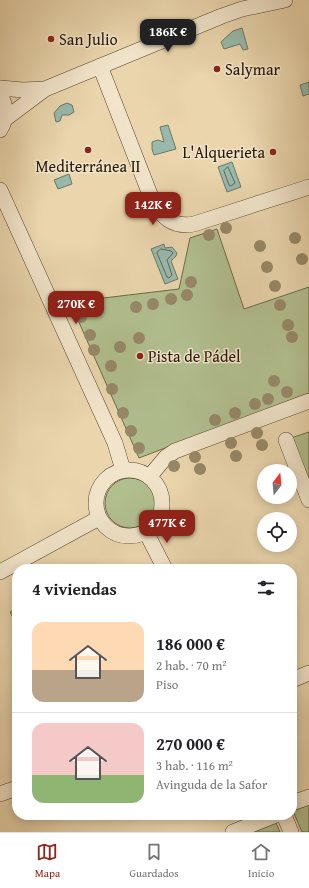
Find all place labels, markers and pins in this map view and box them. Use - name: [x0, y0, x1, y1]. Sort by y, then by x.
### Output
- pin: 186K €: [135, 19, 201, 53]
- place label: San Julio: [59, 27, 118, 51]
- marker: San Julio: [46, 34, 56, 44]
- place label: Salymar: [225, 57, 280, 81]
- marker: Salymar: [212, 64, 222, 74]
- place label: L'Alquerieta: [183, 140, 265, 164]
- marker: Mediterránea II: [83, 145, 93, 155]
- marker: L'Alquerieta: [268, 147, 278, 157]
- place label: Mediterránea II: [36, 154, 141, 178]
- pin: 142K €: [120, 192, 186, 226]
- pin: 270K €: [43, 291, 109, 325]
- place label: Pista de Pádel: [148, 344, 241, 368]
- marker: Pista de Pádel: [135, 351, 145, 361]
- pin: 477K €: [134, 510, 200, 544]

